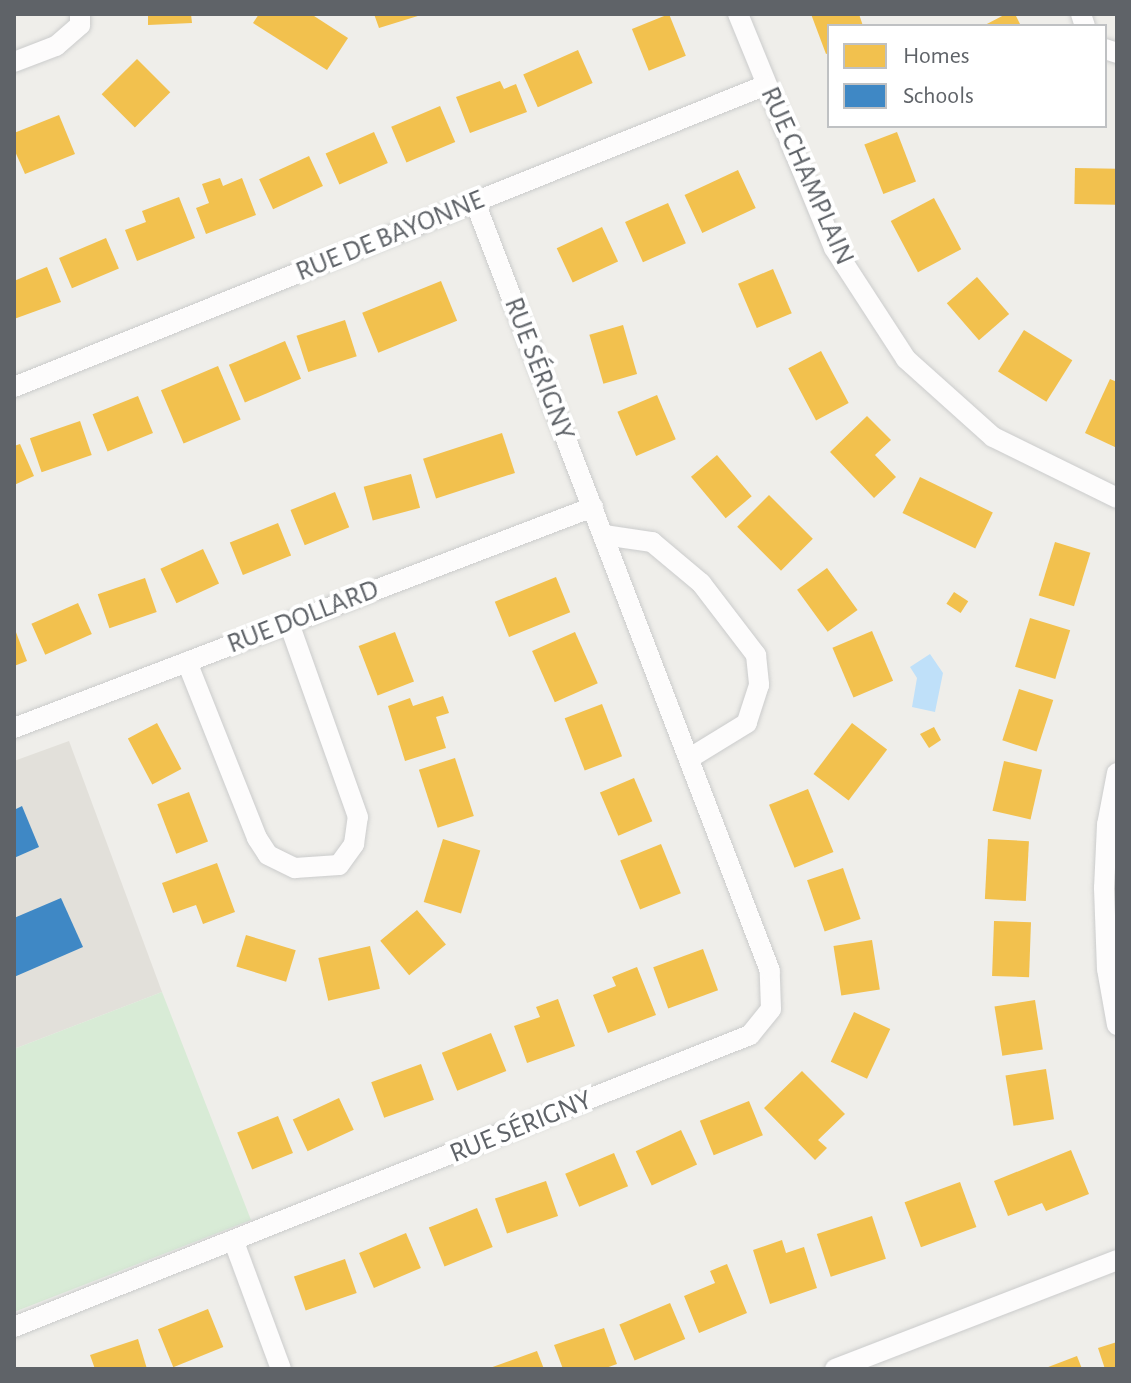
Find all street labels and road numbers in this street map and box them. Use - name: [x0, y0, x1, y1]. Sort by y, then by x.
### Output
- street label: RUE CHAMPLAIN: [753, 82, 861, 270]
- street label: RUE DE BAYONNE: [291, 183, 489, 289]
- street label: RUE SÉRIGNY: [496, 293, 582, 445]
- street label: RUE DOLLARD: [222, 573, 384, 661]
- street label: RUE SÉRIGNY: [445, 1083, 597, 1171]

